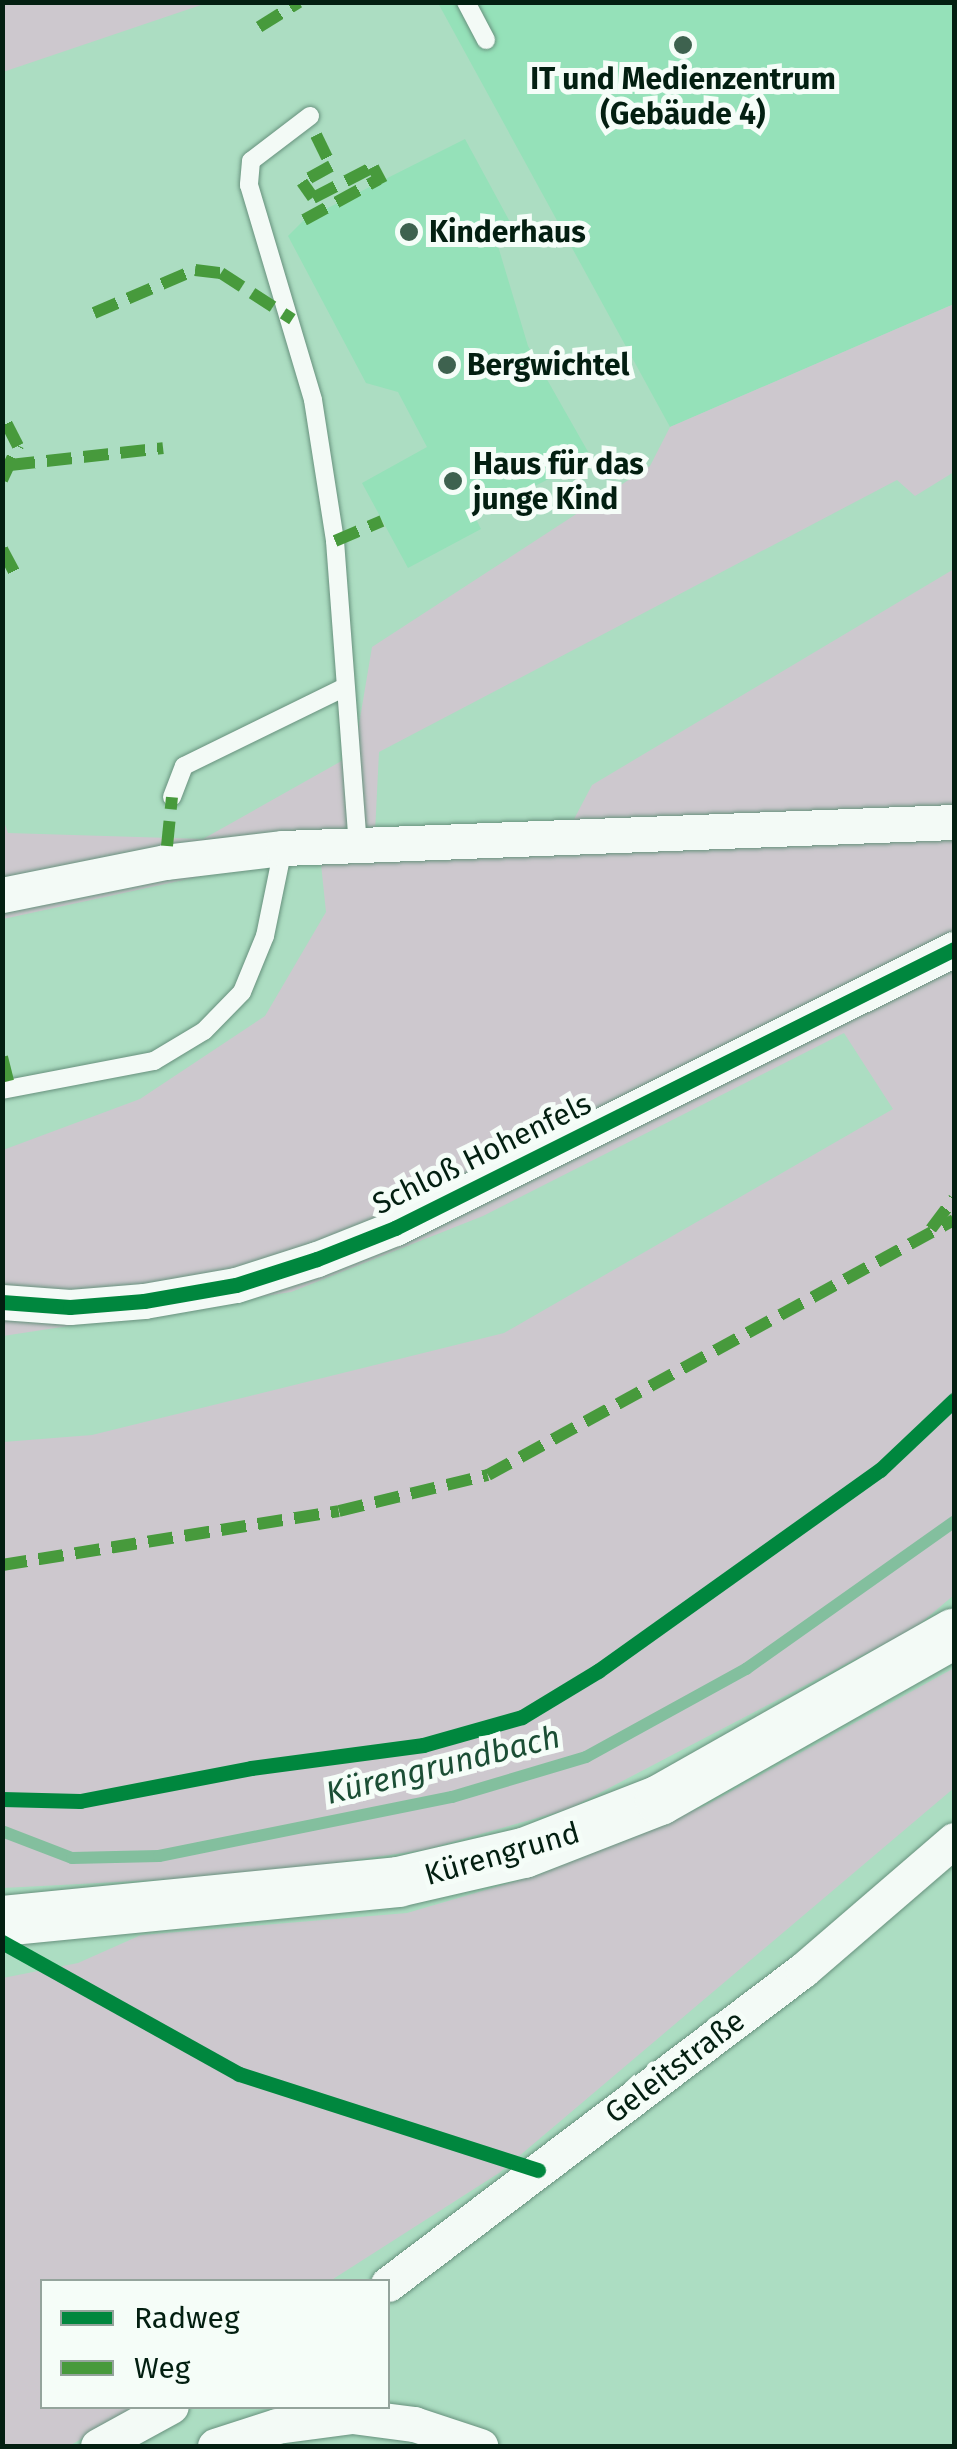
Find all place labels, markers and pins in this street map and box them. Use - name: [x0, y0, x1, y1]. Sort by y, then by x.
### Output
- marker: IT und Medienzentrum (Gebäude 4): [672, 34, 694, 56]
- place label: IT und Medienzentrum (Gebäude 4): [530, 61, 836, 132]
- place label: Kinderhaus: [429, 214, 586, 250]
- marker: Kinderhaus: [398, 221, 420, 243]
- place label: Bergwichtel: [467, 347, 629, 383]
- marker: Bergwichtel: [436, 354, 458, 376]
- place label: Haus für das junge Kind: [473, 446, 644, 516]
- marker: Haus für das junge Kind: [442, 470, 464, 492]

